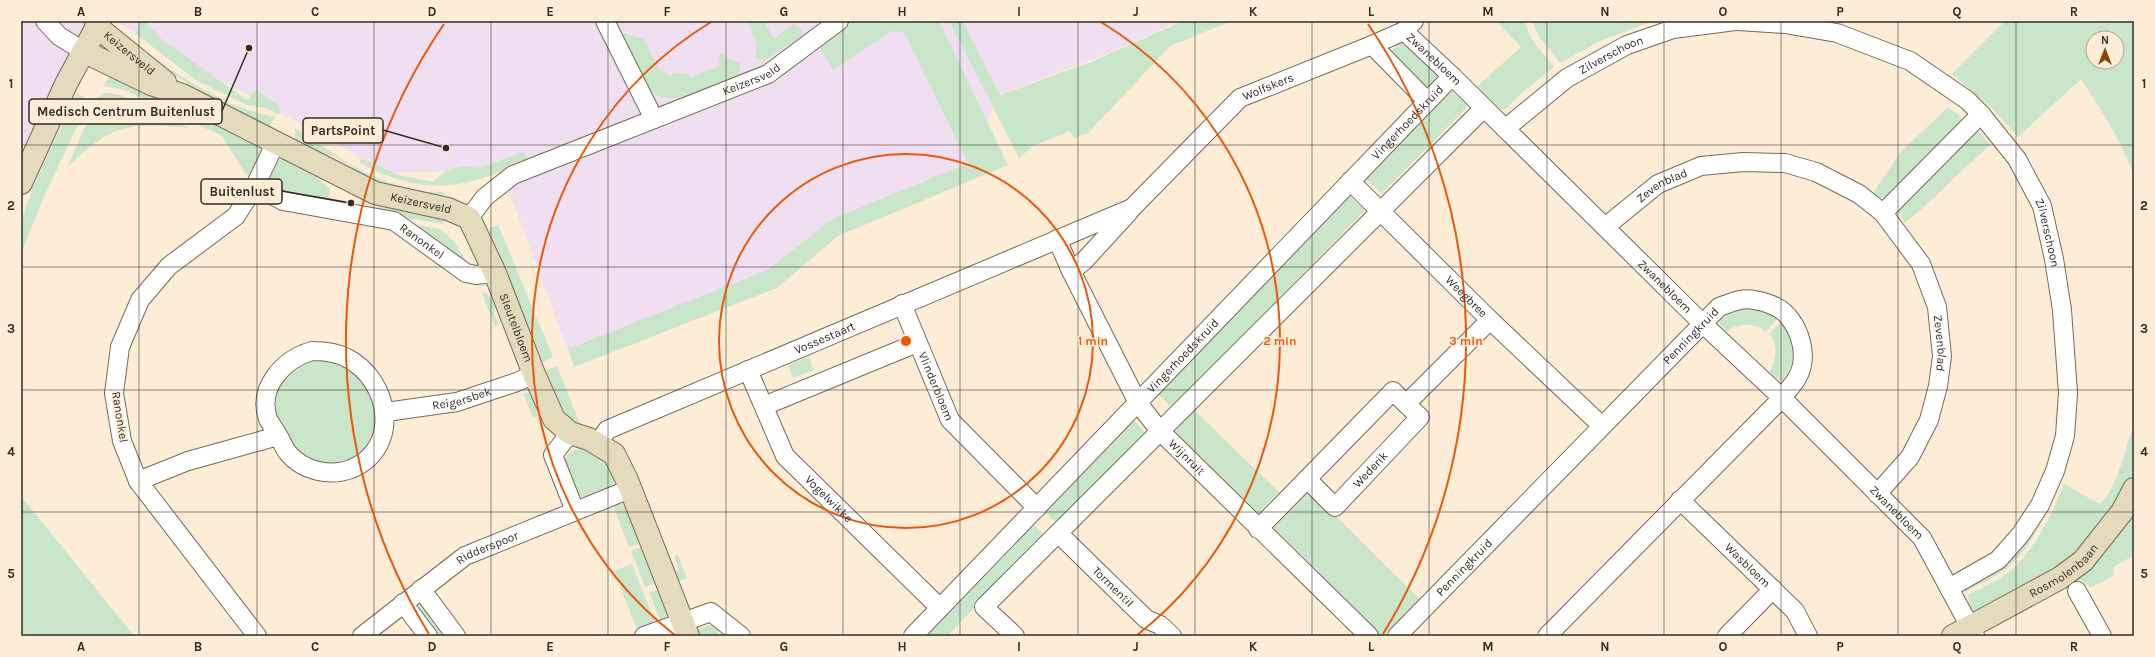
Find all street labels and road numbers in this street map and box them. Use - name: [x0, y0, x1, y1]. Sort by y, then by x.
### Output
- street label: Keizersveld: [101, 28, 158, 78]
- street label: Zwanebloem: [1403, 30, 1464, 88]
- street label: Zilverschoon: [1576, 33, 1645, 77]
- street label: Keizersveld: [720, 60, 783, 98]
- street label: Wolfskers: [1240, 70, 1296, 103]
- street label: Vingerhoedskruid: [1369, 82, 1446, 162]
- street label: Zevenblad: [1634, 165, 1690, 206]
- street label: Keizersveld: [389, 190, 453, 217]
- street label: Zilverschoon: [2032, 196, 2062, 268]
- street label: Ranonkel: [397, 220, 447, 262]
- street label: Zwanebloem: [1635, 257, 1695, 316]
- street label: Weegbree: [1443, 273, 1490, 320]
- street label: Sleutelbloem: [497, 291, 536, 364]
- street label: Penningkruid: [1660, 304, 1722, 367]
- street label: Zevenblad: [1931, 314, 1949, 372]
- street label: Vingerhoedskruid: [1144, 316, 1222, 396]
- street label: Vossestaart: [792, 319, 858, 357]
- street label: Vlinderbloem: [916, 350, 956, 423]
- street label: Reigersbek: [431, 384, 493, 412]
- street label: Ranonkel: [109, 391, 131, 443]
- street label: Wijnruit: [1166, 436, 1208, 478]
- street label: Wederik: [1350, 448, 1391, 491]
- street label: Vogelwikke: [802, 473, 856, 525]
- street label: Zwanebloem: [1867, 483, 1926, 542]
- street label: Ridderspoor: [453, 528, 521, 567]
- street label: Penningkruid: [1433, 536, 1495, 599]
- street label: Wasbloem: [1722, 540, 1773, 590]
- street label: Rosmolenbaan: [2027, 541, 2101, 600]
- street label: Tormentil: [1090, 564, 1137, 610]

